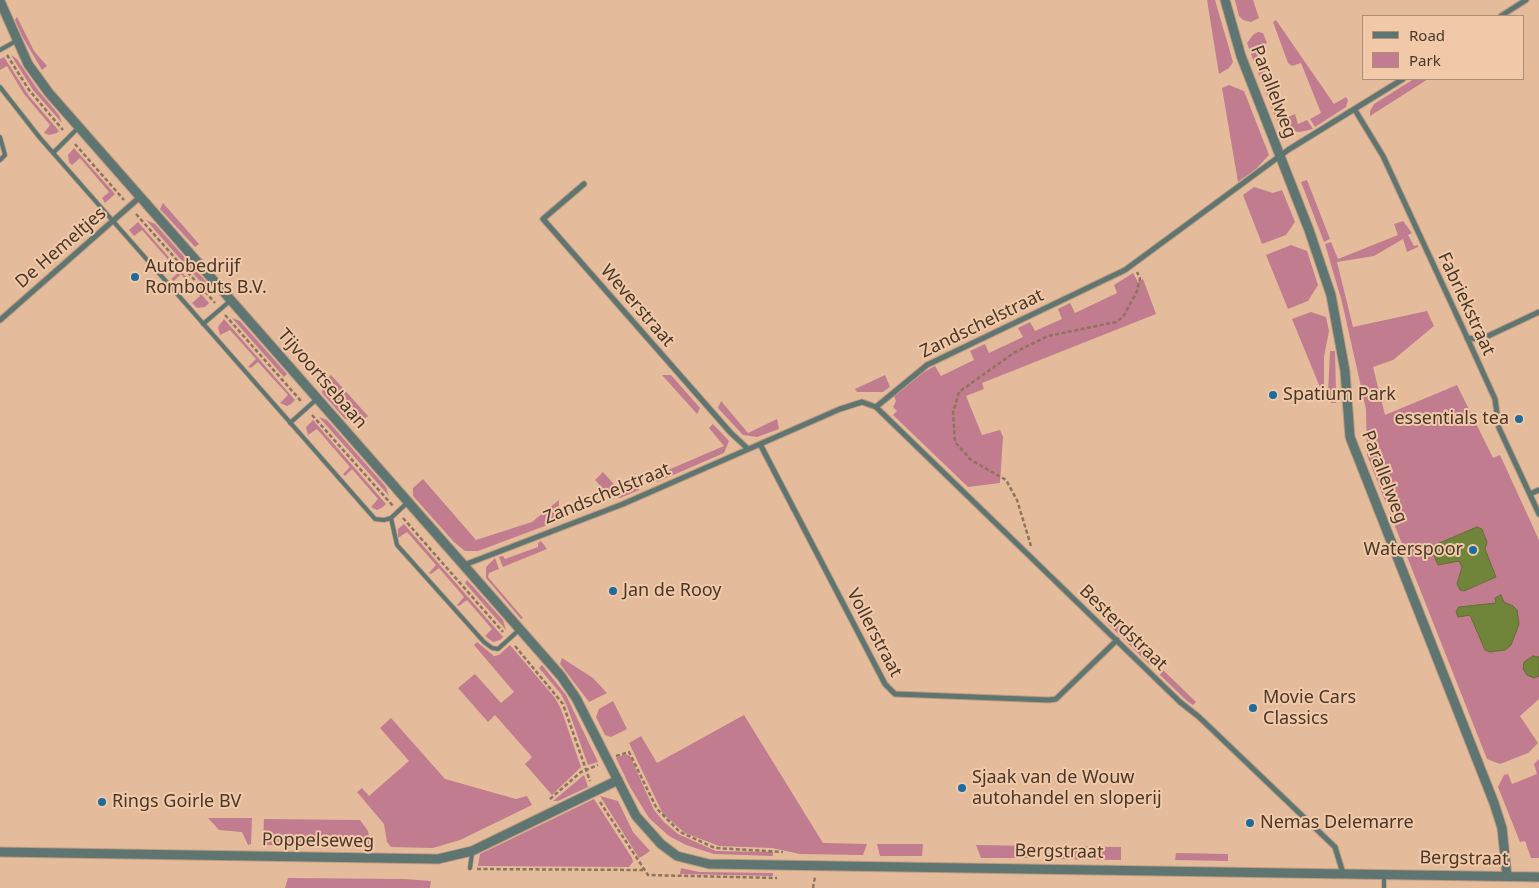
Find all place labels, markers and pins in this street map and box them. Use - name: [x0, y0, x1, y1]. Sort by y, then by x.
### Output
- place label: Autobedrijf Rombouts B.V.: [145, 256, 267, 298]
- marker: Autobedrijf Rombouts B.V.: [129, 271, 141, 283]
- place label: Spatium Park: [1283, 384, 1396, 406]
- marker: Spatium Park: [1267, 389, 1279, 401]
- place label: essentials tea: [1394, 408, 1509, 430]
- marker: essentials tea: [1513, 413, 1525, 425]
- place label: Waterspoor: [1364, 539, 1463, 561]
- marker: Waterspoor: [1467, 544, 1479, 556]
- place label: Jan de Rooy: [623, 580, 722, 602]
- marker: Jan de Rooy: [607, 585, 619, 597]
- place label: Movie Cars Classics: [1263, 687, 1356, 730]
- marker: Movie Cars Classics: [1247, 702, 1259, 714]
- place label: Sjaak van de Wouw autohandel en sloperij: [972, 767, 1162, 810]
- marker: Sjaak van de Wouw autohandel en sloperij: [956, 782, 968, 794]
- place label: Rings Goirle BV: [112, 791, 241, 813]
- marker: Rings Goirle BV: [96, 796, 108, 808]
- place label: Nemas Delemarre: [1260, 812, 1414, 834]
- marker: Nemas Delemarre: [1244, 817, 1256, 829]

